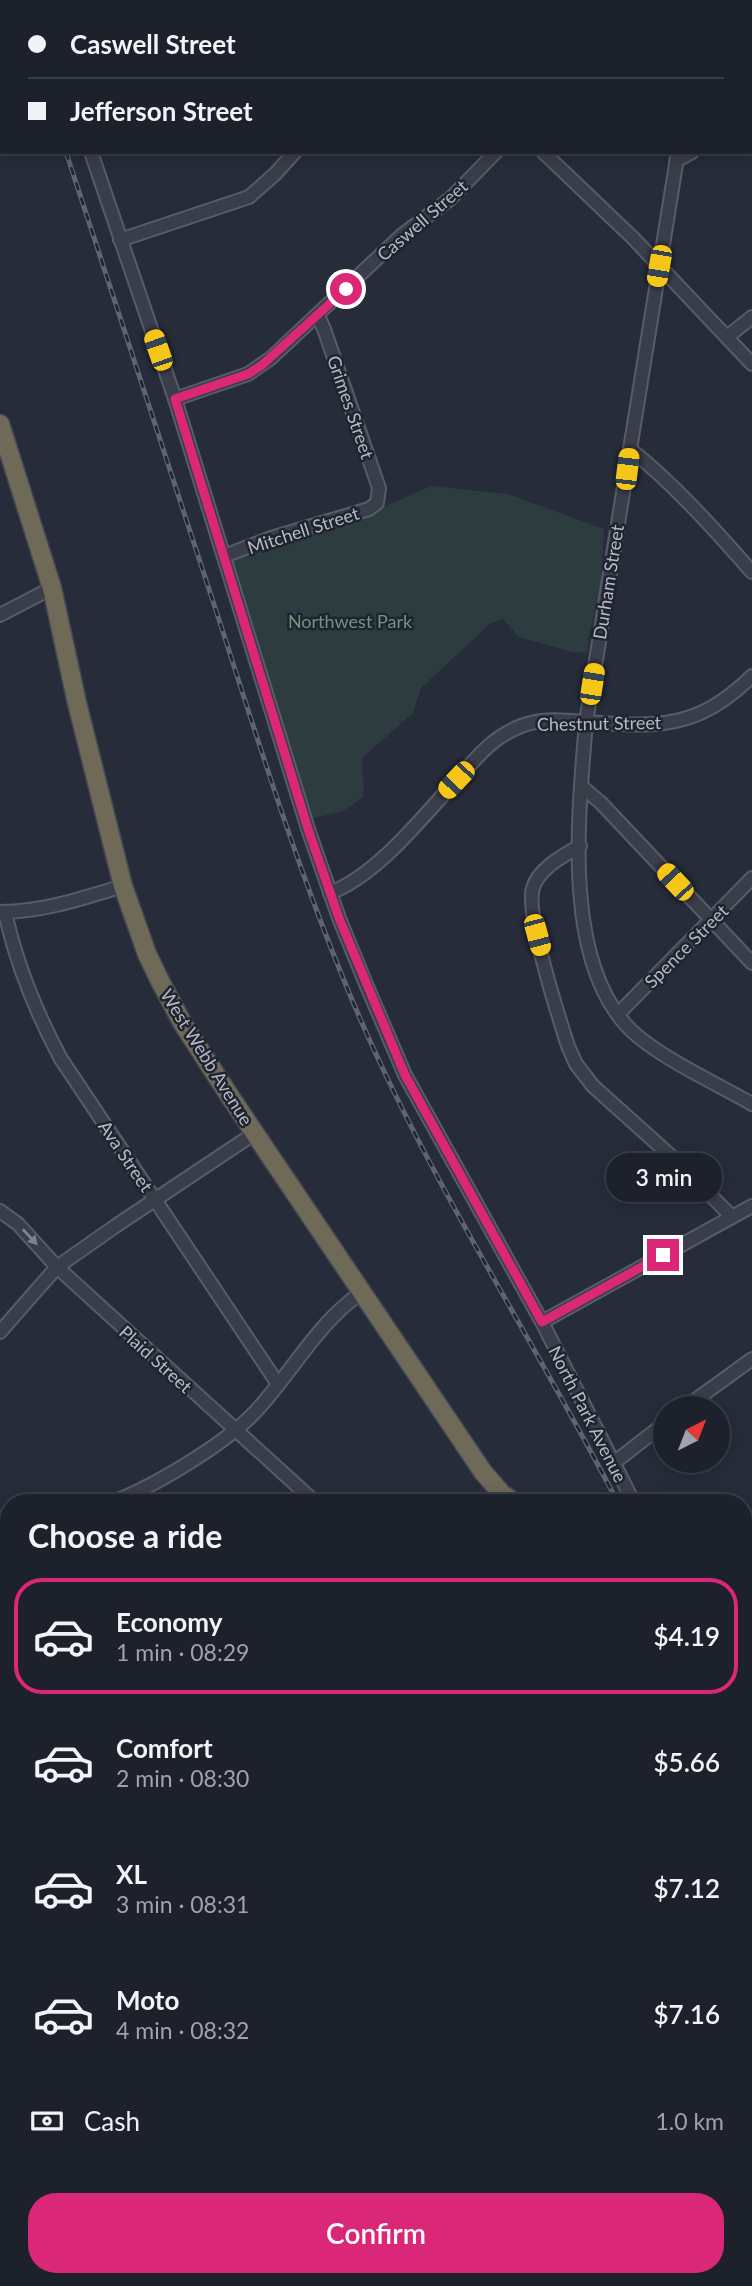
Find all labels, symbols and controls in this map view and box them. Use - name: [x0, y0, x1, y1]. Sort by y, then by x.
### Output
- text: Caswell Street: [70, 28, 236, 60]
- text: Jefferson Street: [70, 95, 253, 127]
- street label: Caswell Street: [372, 174, 472, 265]
- car: [646, 243, 673, 289]
- route start: [330, 273, 362, 305]
- car: [142, 327, 175, 373]
- street label: Grimes Street: [323, 352, 379, 462]
- car: [615, 447, 640, 491]
- street label: Mitchell Street: [244, 501, 362, 558]
- street label: Durham Street: [588, 522, 628, 641]
- park label: Northwest Park: [288, 610, 413, 632]
- car: [579, 662, 606, 706]
- street label: Chestnut Street: [537, 711, 662, 735]
- car: [434, 757, 479, 803]
- car: [653, 859, 698, 905]
- street label: Spence Street: [640, 899, 733, 992]
- car: [522, 912, 553, 958]
- street label: West Webb Avenue: [156, 985, 258, 1129]
- street label: Ava Street: [94, 1116, 158, 1196]
- callout: 3 min: [605, 1154, 721, 1202]
- text: 3 min: [636, 1163, 692, 1191]
- one-way arrow: [22, 1228, 38, 1245]
- route end: [647, 1239, 679, 1271]
- street label: Plaid Street: [115, 1321, 197, 1398]
- street label: North Park Avenue: [544, 1342, 632, 1486]
- north arrow: [653, 1396, 730, 1474]
- map controls: [653, 1396, 730, 1473]
- text: Choose a ride: [28, 1516, 222, 1555]
- icon: car: [32, 1605, 95, 1668]
- text: Economy: [116, 1606, 222, 1638]
- text: $4.19: [654, 1620, 720, 1652]
- text: 1 min · 08:29: [116, 1638, 249, 1666]
- icon: car: [32, 1731, 95, 1794]
- text: Comfort: [116, 1732, 213, 1764]
- text: $5.66: [654, 1746, 720, 1778]
- text: 2 min · 08:30: [116, 1764, 249, 1792]
- icon: car: [32, 1857, 95, 1920]
- text: XL: [116, 1858, 147, 1890]
- text: $7.12: [654, 1872, 720, 1904]
- text: 3 min · 08:31: [116, 1890, 249, 1918]
- icon: car: [32, 1983, 95, 2046]
- text: Moto: [116, 1984, 179, 2016]
- text: $7.16: [654, 1998, 720, 2030]
- text: 4 min · 08:32: [116, 2016, 249, 2044]
- icon: cash: [28, 2102, 66, 2140]
- text: Cash: [84, 2105, 140, 2137]
- text: 1.0 km: [655, 2107, 724, 2135]
- button: Confirm: [28, 2193, 724, 2273]

